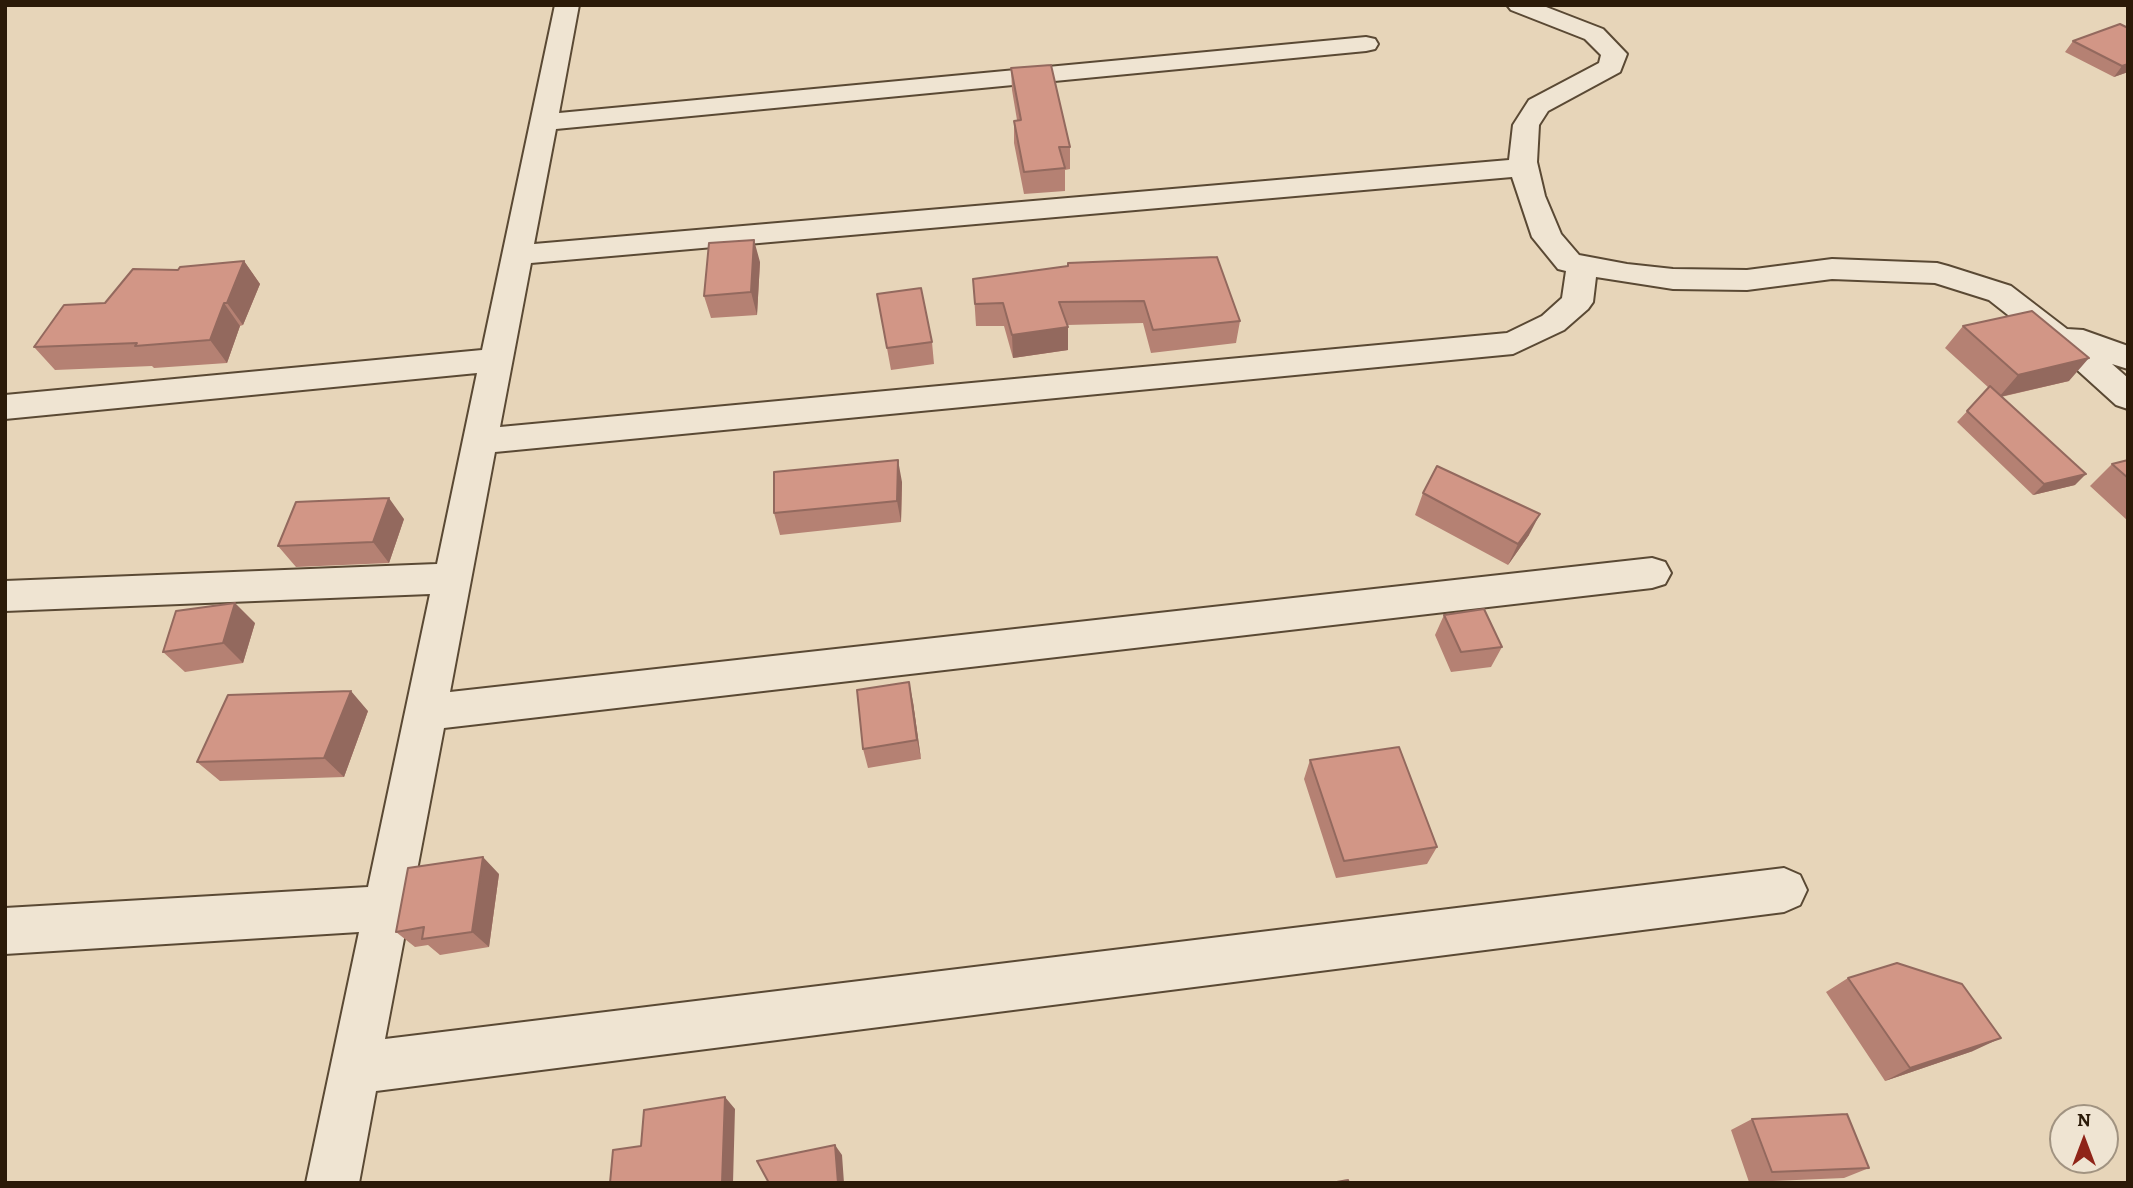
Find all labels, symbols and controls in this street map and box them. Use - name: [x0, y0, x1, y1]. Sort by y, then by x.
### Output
- north arrow: [2049, 1104, 2119, 1174]
- text: N: [2077, 1107, 2091, 1133]

